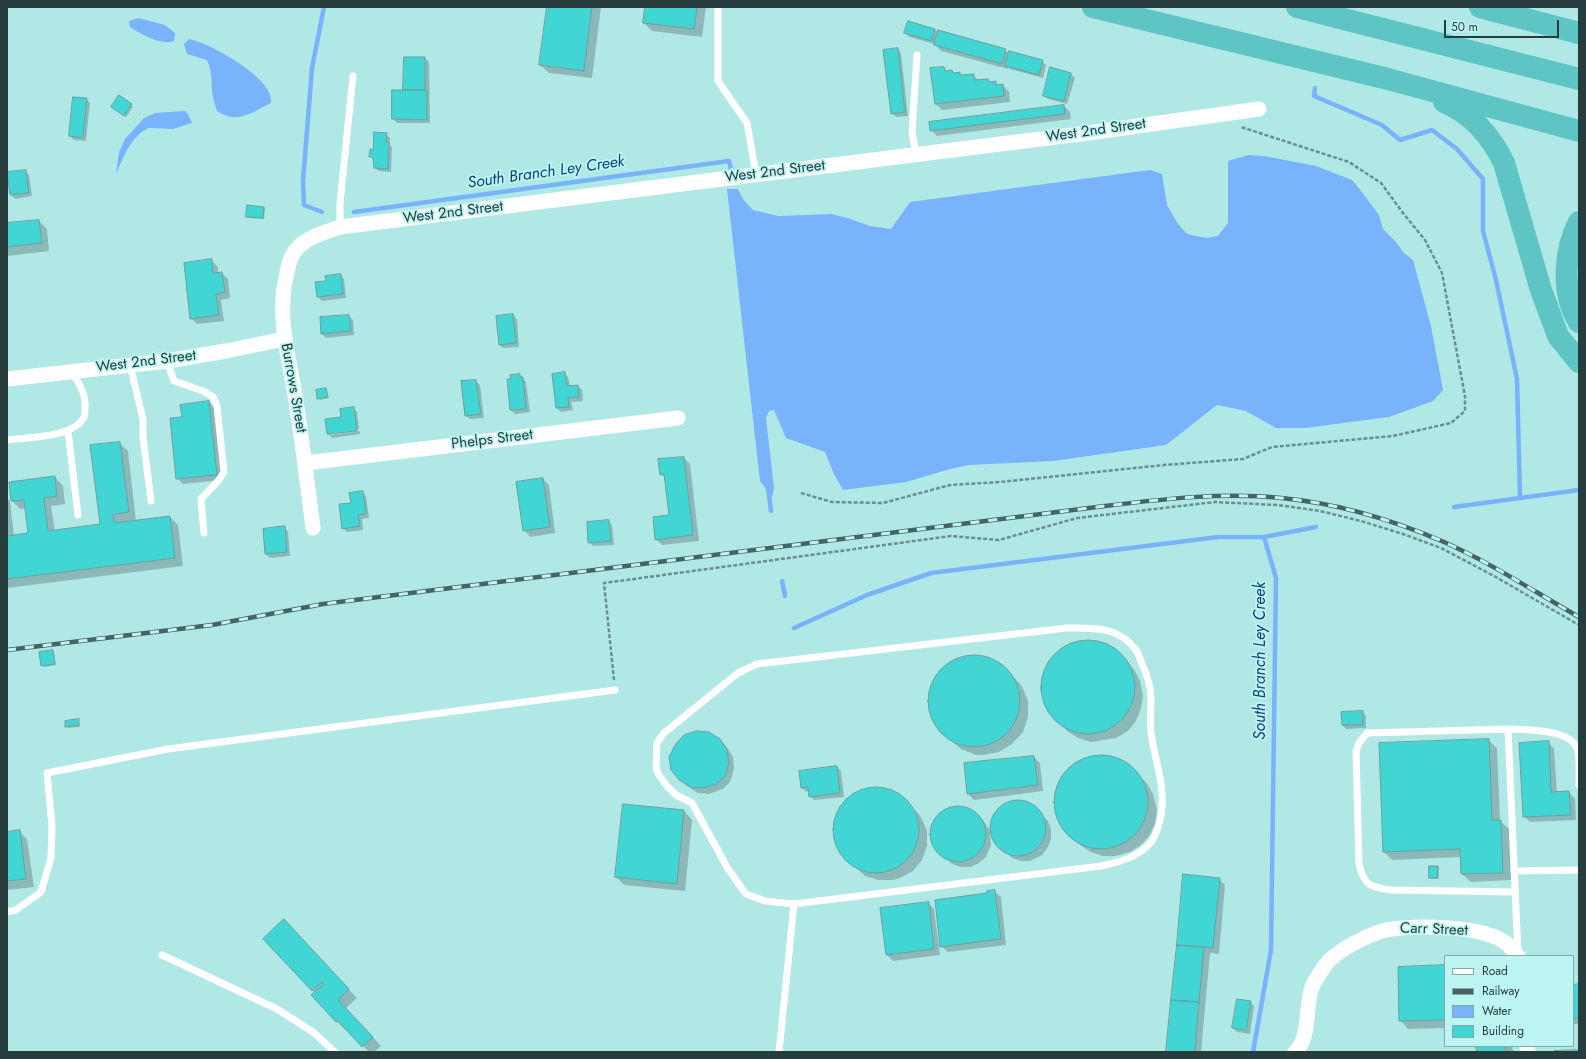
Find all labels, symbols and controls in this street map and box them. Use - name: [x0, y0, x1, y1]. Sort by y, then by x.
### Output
- scale bar: [1446, 12, 1561, 38]
- text: 50 m: [1451, 18, 1478, 36]
- street label: West 2nd Street: [1045, 115, 1147, 147]
- water label: South Branch Ley Creek: [466, 152, 626, 194]
- street label: West 2nd Street: [724, 157, 826, 187]
- street label: West 2nd Street: [402, 198, 504, 228]
- street label: Burrows Street: [276, 342, 310, 434]
- street label: West 2nd Street: [95, 347, 197, 377]
- street label: Phelps Street: [450, 426, 534, 454]
- water label: South Branch Ley Creek: [1251, 582, 1271, 740]
- street label: Carr Street: [1400, 920, 1468, 940]
- legend: [1444, 955, 1574, 1047]
- text: Road: [1482, 962, 1508, 980]
- text: Railway: [1482, 982, 1520, 1000]
- text: Water: [1482, 1002, 1512, 1020]
- text: Building: [1482, 1022, 1524, 1040]

